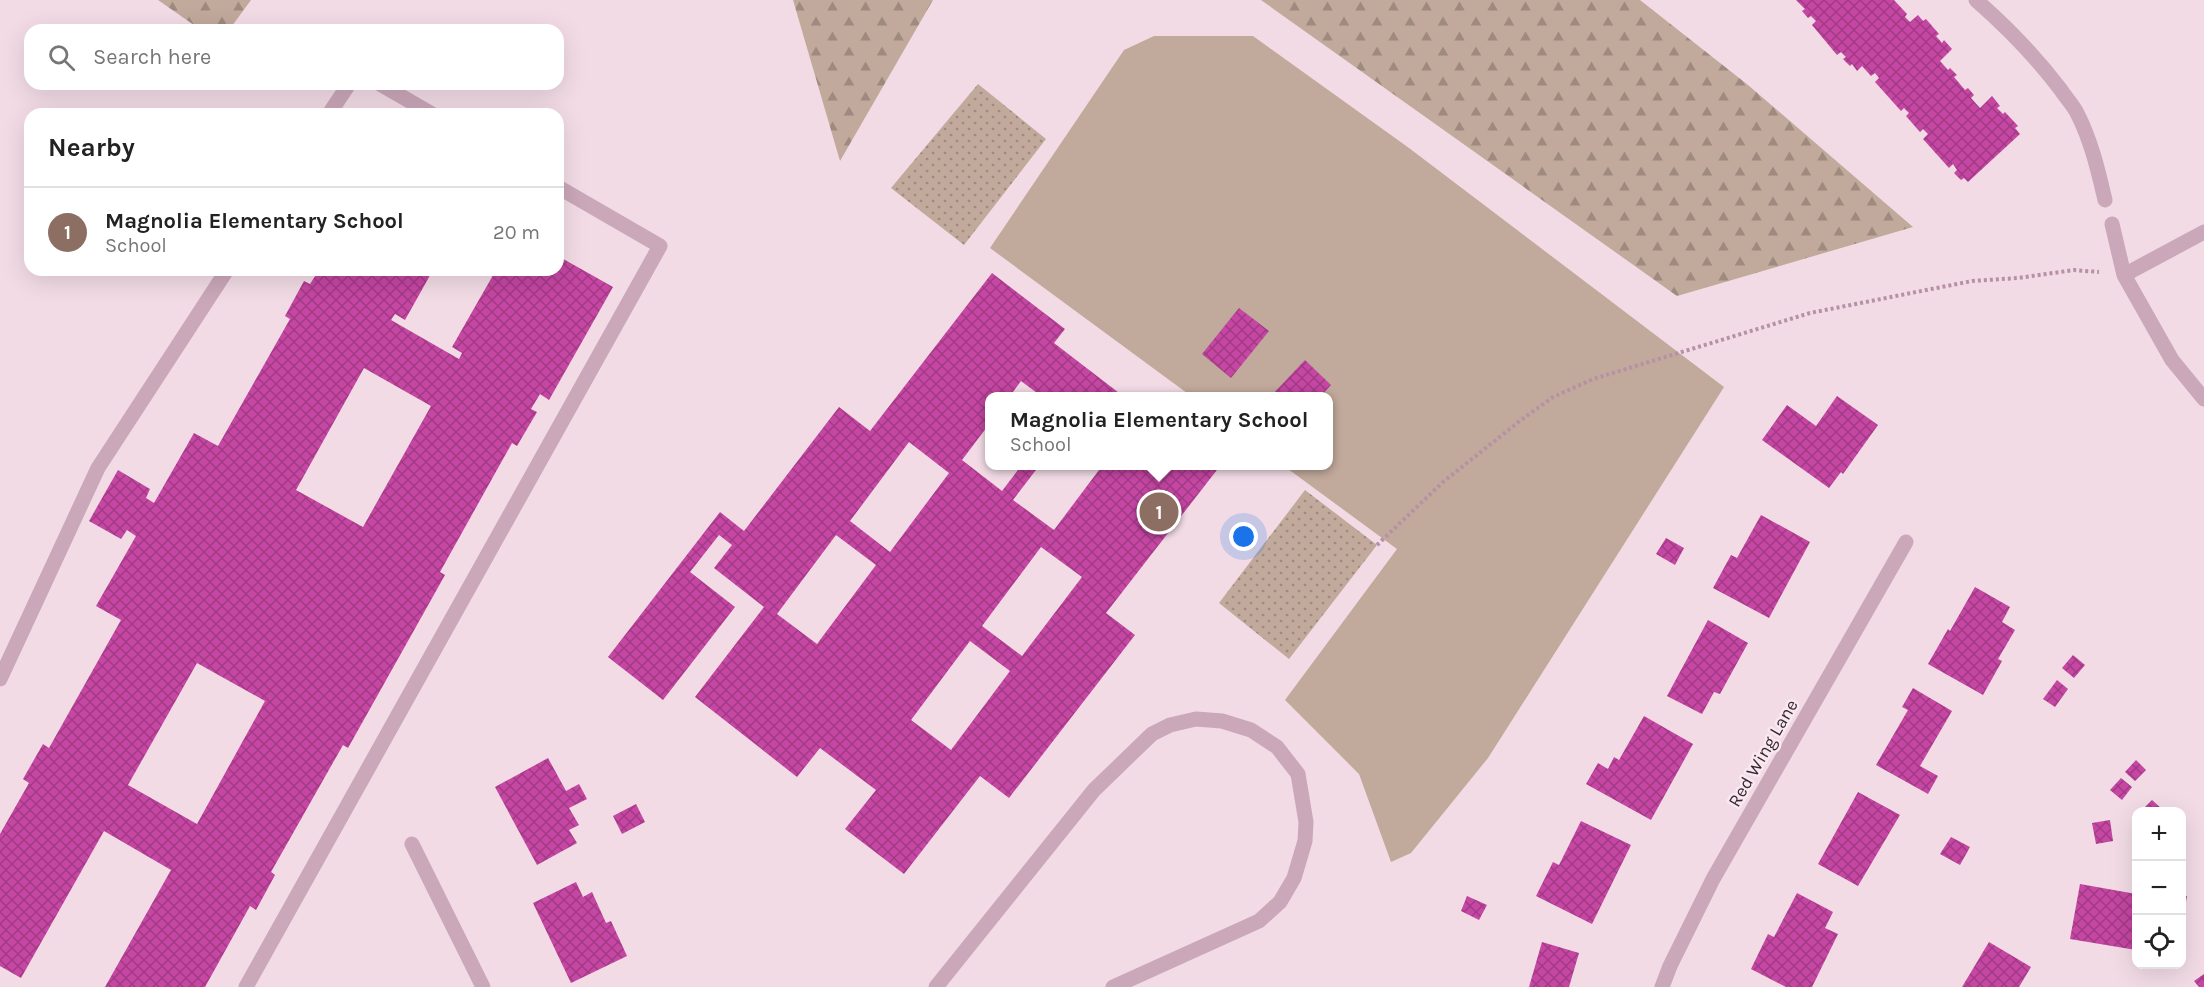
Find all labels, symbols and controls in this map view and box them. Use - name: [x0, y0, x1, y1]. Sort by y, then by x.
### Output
- search box: [24, 24, 564, 90]
- icon: search: [45, 41, 78, 74]
- text: Search here: [93, 44, 211, 70]
- text: Nearby: [48, 132, 135, 163]
- text: Magnolia Elementary School: [105, 208, 404, 234]
- text: 1: [64, 221, 71, 244]
- text: 20 m: [493, 221, 540, 244]
- text: School: [105, 234, 167, 257]
- popup: [985, 392, 1333, 470]
- text: Magnolia Elementary School: [1010, 407, 1308, 433]
- text: School: [1010, 433, 1072, 456]
- pin: 1: [1140, 490, 1178, 534]
- your location: [1229, 522, 1258, 551]
- street label: Red Wing Lane: [1723, 695, 1803, 811]
- map controls: [2132, 807, 2186, 969]
- button: +: [2132, 807, 2186, 861]
- button: −: [2132, 861, 2186, 915]
- button: locate: [2132, 915, 2186, 969]

